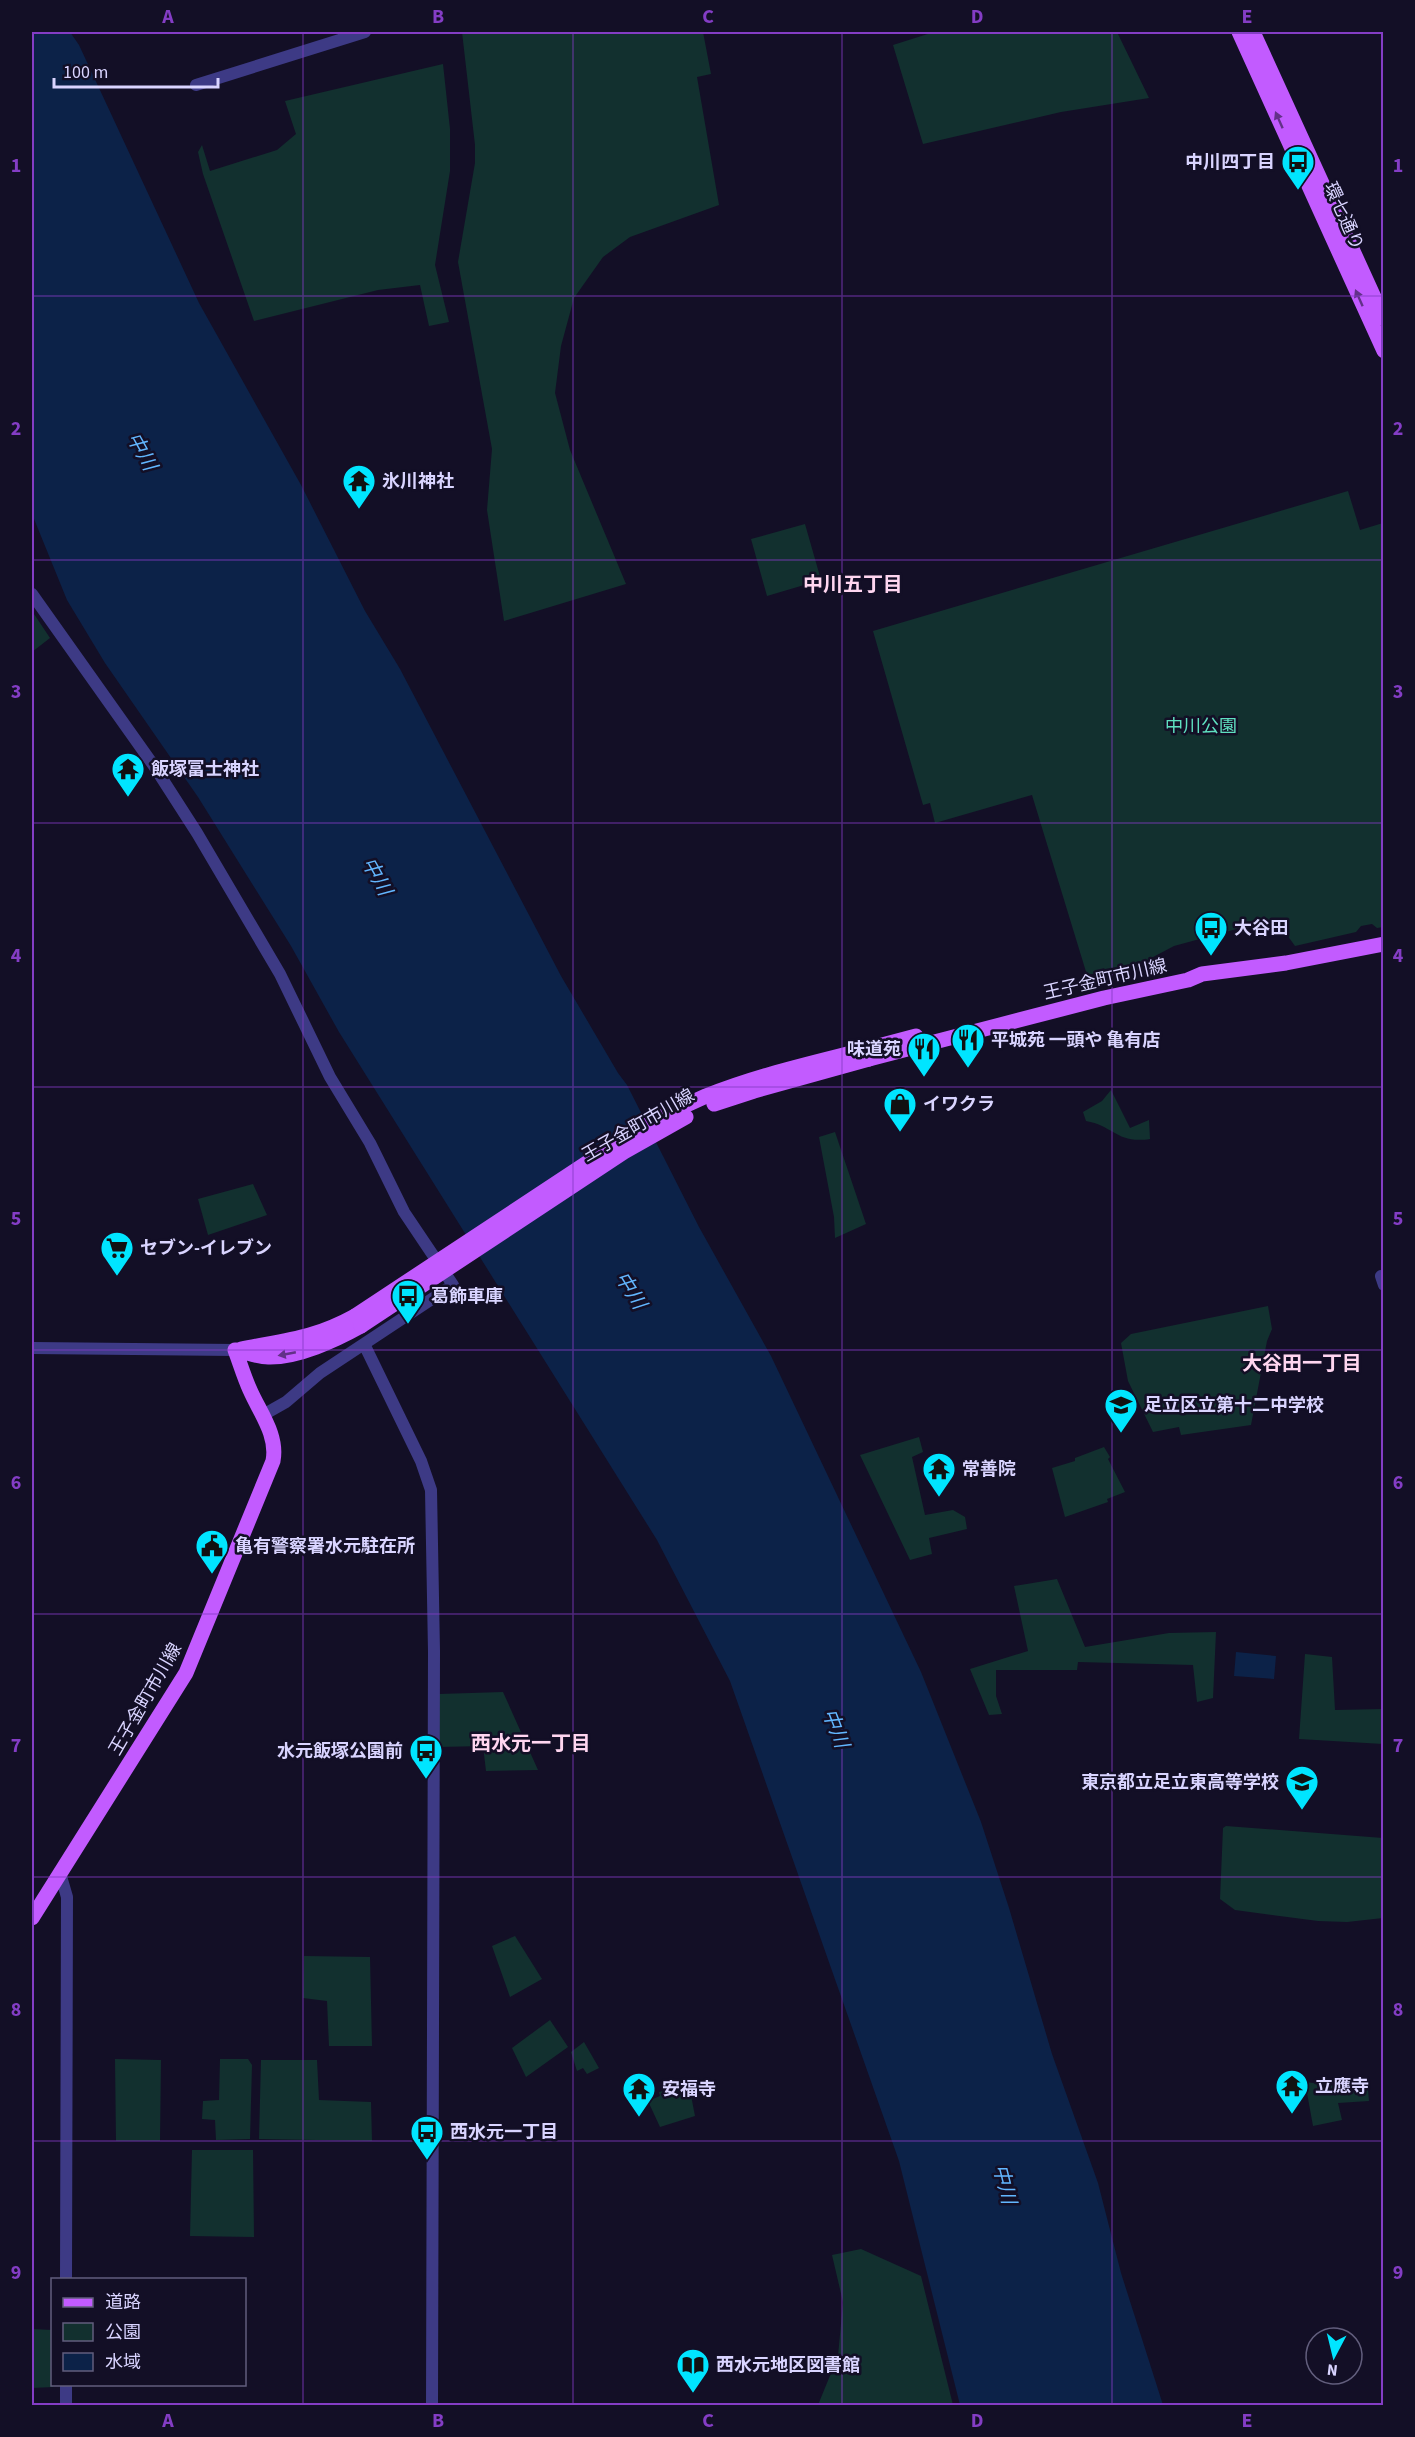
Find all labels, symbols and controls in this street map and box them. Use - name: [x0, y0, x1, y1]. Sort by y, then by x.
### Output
- text: A: [161, 3, 174, 31]
- text: B: [432, 3, 444, 31]
- text: C: [702, 3, 714, 31]
- text: D: [971, 3, 983, 31]
- text: E: [1242, 3, 1252, 31]
- scale bar: [54, 51, 218, 89]
- text: 100 m: [63, 60, 108, 85]
- one-way arrow: [1274, 111, 1284, 129]
- bus stop icon: 中川四丁目: [1280, 144, 1316, 191]
- place label: 中川四丁目: [1185, 150, 1275, 175]
- text: 1: [11, 152, 21, 180]
- text: 1: [1393, 152, 1403, 180]
- street label: 環七通り: [1317, 178, 1370, 254]
- one-way arrow: [1354, 289, 1364, 307]
- text: 2: [11, 415, 21, 443]
- text: 2: [1393, 415, 1403, 443]
- water label: 中川: [119, 427, 164, 478]
- temple icon: 氷川神社: [341, 463, 377, 510]
- place label: 氷川神社: [382, 469, 454, 494]
- district label: 中川五丁目: [803, 571, 903, 599]
- text: 3: [11, 678, 21, 706]
- text: 3: [1393, 678, 1403, 706]
- park label: 中川公園: [1165, 714, 1237, 739]
- temple icon: 飯塚冨士神社: [110, 751, 146, 798]
- place label: 飯塚冨士神社: [151, 757, 259, 782]
- water label: 中川: [354, 852, 399, 903]
- bus stop icon: 大谷田: [1193, 910, 1229, 957]
- place label: 大谷田: [1234, 916, 1288, 941]
- text: 4: [11, 942, 22, 970]
- text: 4: [1393, 942, 1404, 970]
- street label: 王子金町市川線: [1041, 953, 1169, 1006]
- restaurant icon: 平城苑 一頭や 亀有店: [950, 1022, 986, 1069]
- place label: 平城苑 一頭や 亀有店: [991, 1028, 1160, 1053]
- restaurant icon: 味道苑: [906, 1031, 942, 1078]
- place label: 味道苑: [847, 1037, 901, 1062]
- street label: 王子金町市川線: [577, 1083, 699, 1168]
- shop icon: イワクラ: [882, 1086, 918, 1133]
- place label: イワクラ: [923, 1092, 995, 1117]
- text: 5: [11, 1205, 21, 1233]
- text: 5: [1393, 1205, 1403, 1233]
- supermarket icon: セブン-イレブン: [99, 1230, 135, 1277]
- place label: セブン-イレブン: [140, 1236, 272, 1261]
- water label: 中川: [608, 1266, 654, 1317]
- bus stop icon: 葛飾車庫: [390, 1278, 426, 1325]
- place label: 葛飾車庫: [431, 1284, 503, 1309]
- one-way arrow: [277, 1350, 296, 1359]
- district label: 大谷田一丁目: [1242, 1350, 1362, 1378]
- school or university icon: 足立区立第十二中学校: [1103, 1387, 1139, 1434]
- place label: 足立区立第十二中学校: [1144, 1393, 1324, 1418]
- temple icon: 常善院: [921, 1451, 957, 1498]
- place label: 常善院: [962, 1457, 1016, 1482]
- text: 6: [11, 1469, 21, 1497]
- text: 6: [1393, 1469, 1403, 1497]
- public building icon: 亀有警察署水元駐在所: [194, 1528, 230, 1575]
- place label: 亀有警察署水元駐在所: [235, 1534, 415, 1559]
- street label: 王子金町市川線: [103, 1638, 188, 1760]
- water label: 中川: [815, 1705, 856, 1754]
- district label: 西水元一丁目: [471, 1730, 591, 1758]
- text: 7: [11, 1732, 21, 1760]
- text: 7: [1393, 1732, 1403, 1760]
- bus stop icon: 水元飯塚公園前: [408, 1733, 444, 1780]
- place label: 水元飯塚公園前: [277, 1739, 403, 1764]
- school or university icon: 東京都立足立東高等学校: [1284, 1764, 1320, 1811]
- place label: 東京都立足立東高等学校: [1081, 1770, 1279, 1795]
- text: 8: [11, 1996, 21, 2024]
- text: 8: [1393, 1996, 1403, 2024]
- temple icon: 立應寺: [1274, 2068, 1310, 2115]
- temple icon: 安福寺: [621, 2071, 657, 2118]
- place label: 立應寺: [1315, 2074, 1369, 2099]
- place label: 安福寺: [662, 2077, 716, 2102]
- bus stop icon: 西水元一丁目: [409, 2114, 445, 2161]
- place label: 西水元一丁目: [450, 2120, 558, 2145]
- water label: 中川: [986, 2161, 1023, 2209]
- text: 9: [11, 2259, 21, 2287]
- text: 9: [1393, 2259, 1403, 2287]
- legend: [51, 2278, 246, 2386]
- text: 道路: [105, 2290, 141, 2315]
- text: 公園: [105, 2320, 141, 2345]
- north arrow: [1304, 2326, 1364, 2386]
- library icon: 西水元地区図書館: [675, 2347, 711, 2394]
- text: 水域: [105, 2350, 141, 2375]
- place label: 西水元地区図書館: [716, 2353, 860, 2378]
- text: N: [1326, 2358, 1339, 2381]
- text: A: [161, 2407, 174, 2435]
- text: B: [432, 2407, 444, 2435]
- text: C: [702, 2407, 714, 2435]
- text: D: [971, 2407, 983, 2435]
- text: E: [1242, 2407, 1252, 2435]

